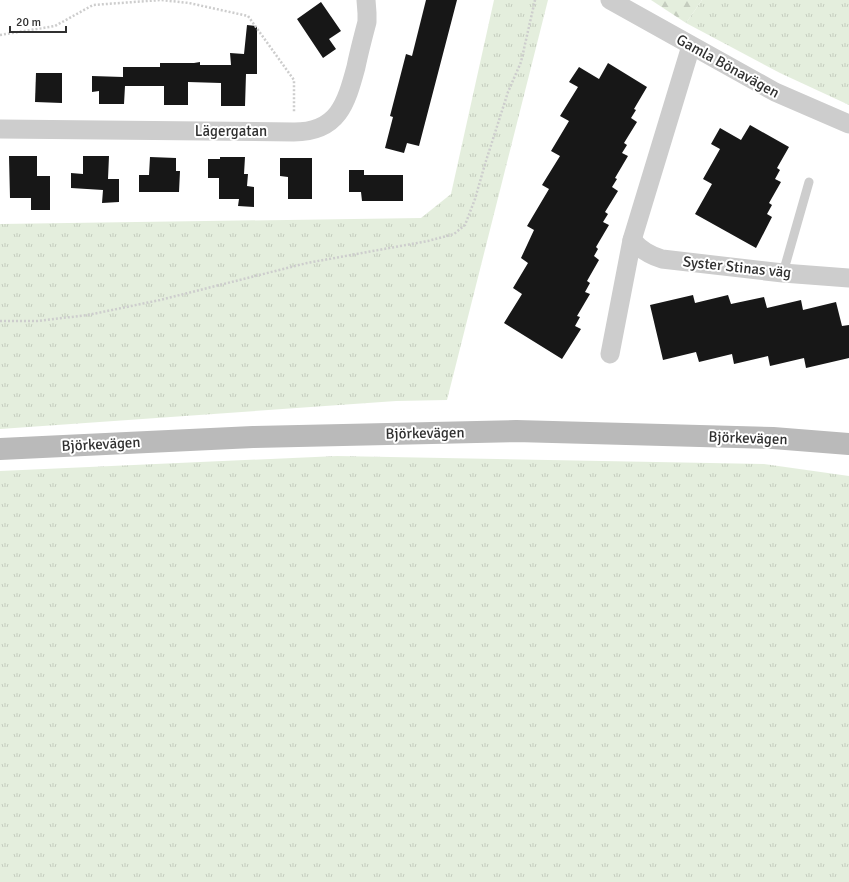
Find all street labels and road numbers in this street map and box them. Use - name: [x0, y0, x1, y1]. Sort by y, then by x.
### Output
- street label: Gamla Bönavägen: [673, 30, 783, 102]
- street label: Lägergatan: [195, 122, 267, 140]
- street label: Syster Stinas väg: [682, 252, 792, 282]
- street label: Björkevägen: [385, 423, 465, 443]
- street label: Björkevägen: [708, 428, 788, 448]
- street label: Björkevägen: [61, 433, 141, 455]

